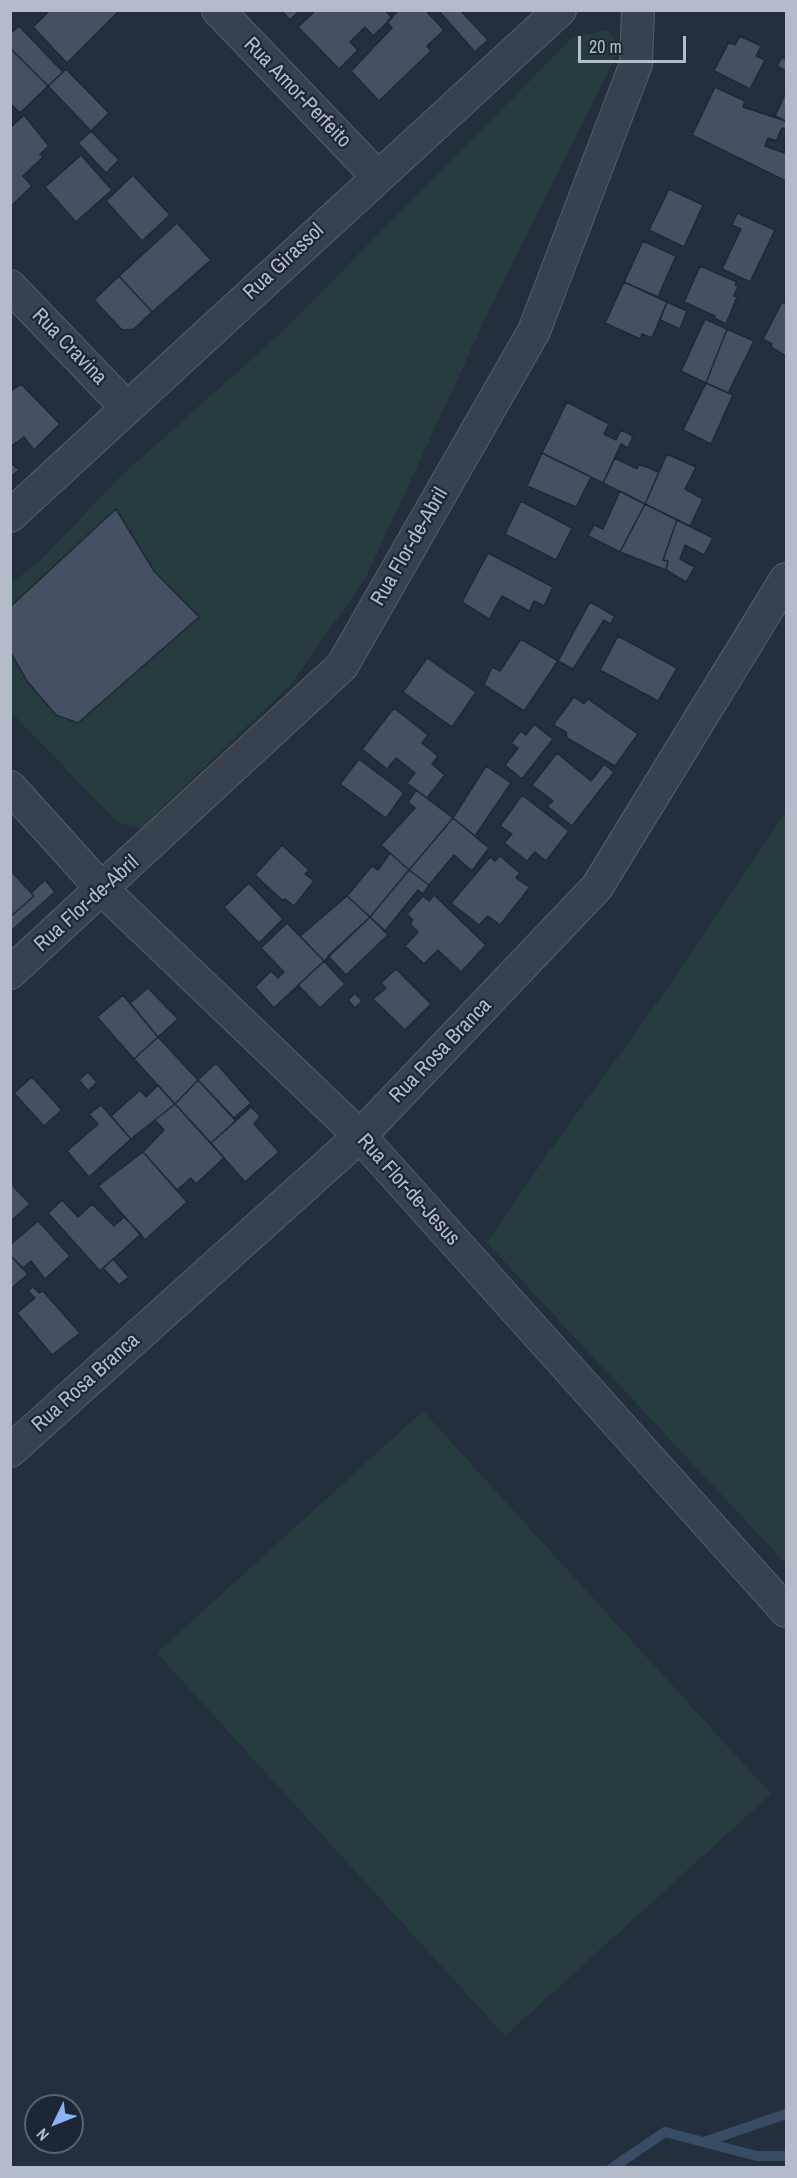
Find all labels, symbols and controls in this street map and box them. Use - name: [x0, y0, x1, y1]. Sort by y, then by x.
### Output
- scale bar: [581, 24, 689, 62]
- street label: Rua Amor-Perfeito: [238, 33, 356, 153]
- text: 20 m: [589, 34, 622, 59]
- street label: Rua Girassol: [239, 219, 329, 305]
- street label: Rua Cravina: [26, 303, 112, 391]
- street label: Rua Flor-de-Abril: [366, 484, 454, 610]
- street label: Rua Flor-de-Abril: [30, 850, 144, 958]
- street label: Rua Rosa Branca: [385, 993, 497, 1109]
- street label: Rua Flor-de-Jesus: [351, 1129, 465, 1251]
- street label: Rua Rosa Branca: [27, 1328, 145, 1438]
- north arrow: [24, 2094, 84, 2154]
- text: N: [31, 2124, 54, 2146]

